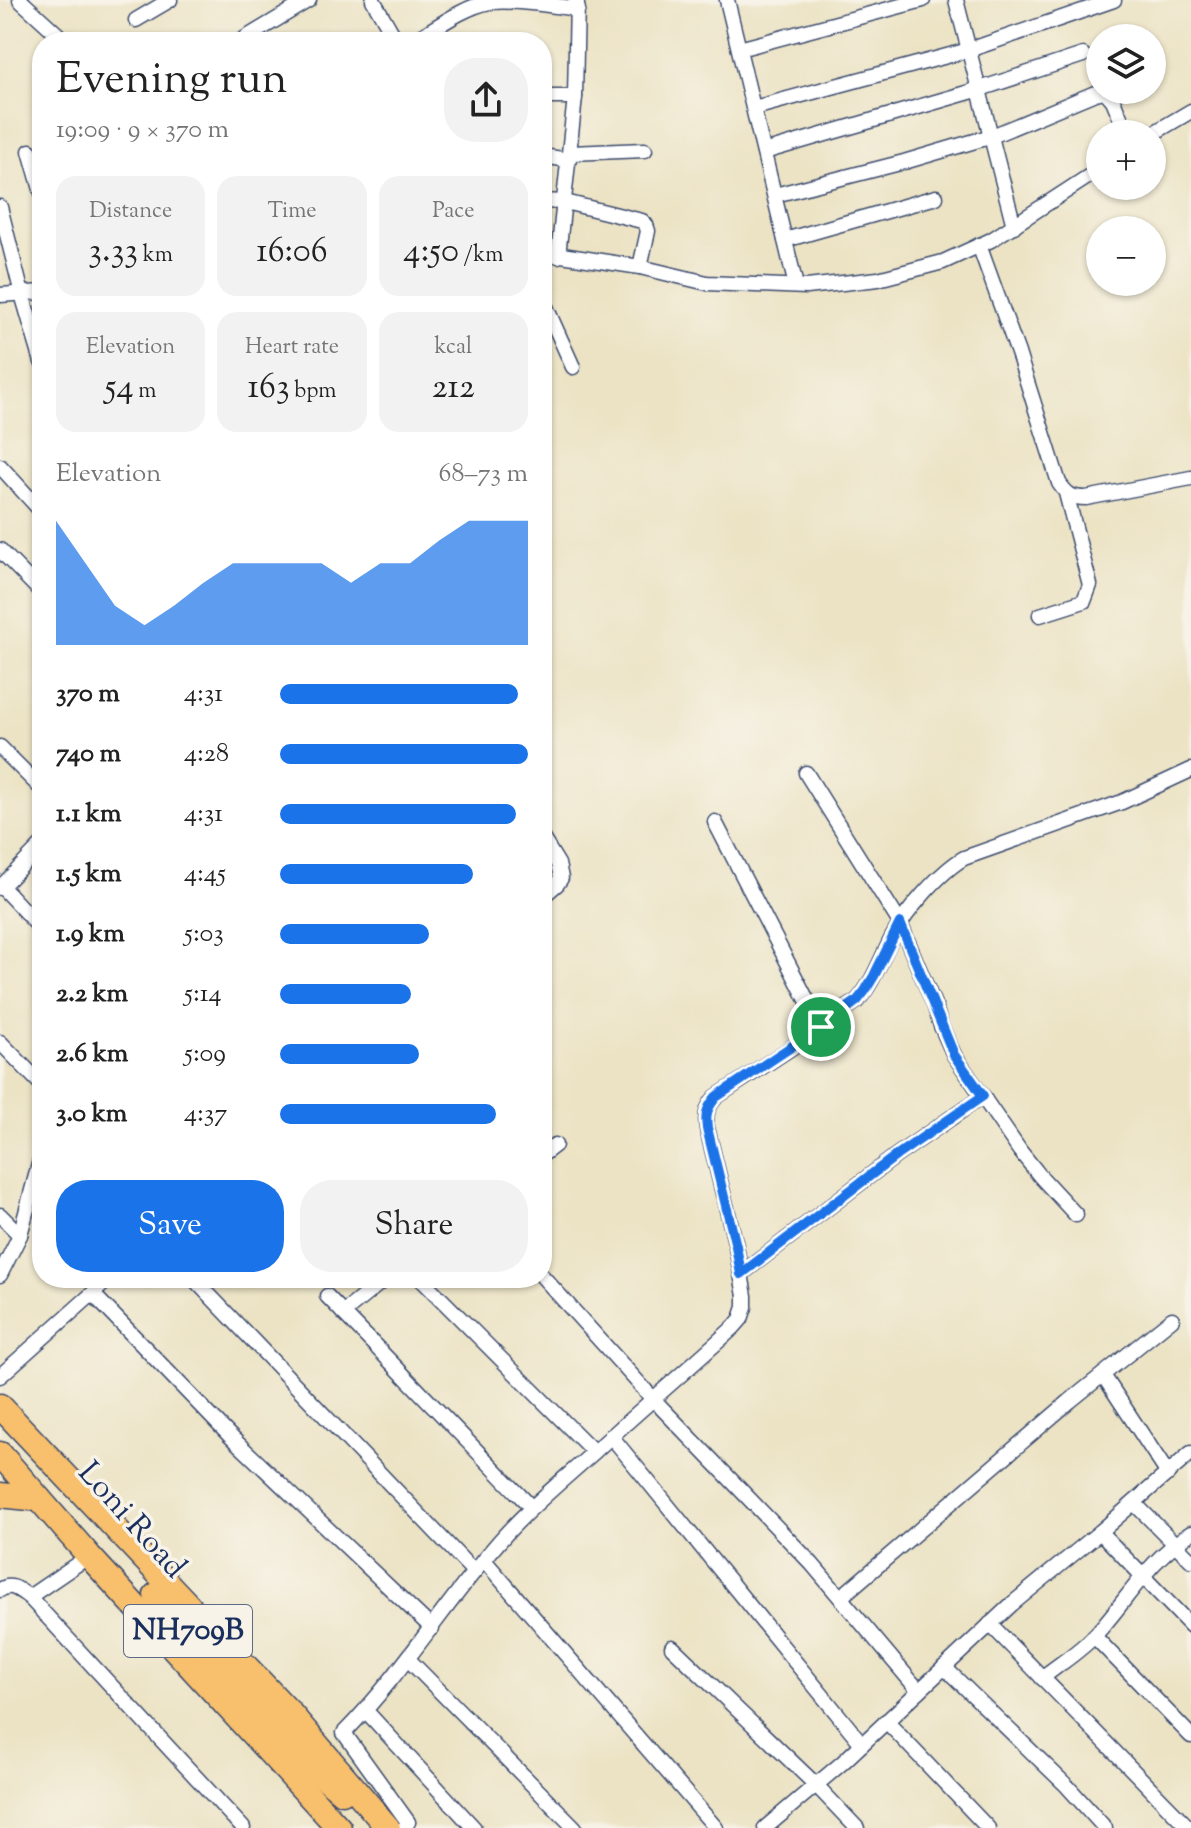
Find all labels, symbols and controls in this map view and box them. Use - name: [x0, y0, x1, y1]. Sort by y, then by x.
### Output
- map controls: [1086, 24, 1166, 296]
- button: layers: [1086, 24, 1166, 104]
- text: Evening run: [56, 50, 288, 113]
- button: share: [444, 58, 528, 142]
- text: 19:09 · 9 × 370 m: [56, 112, 229, 149]
- button: +: [1086, 120, 1166, 200]
- text: Distance: [89, 196, 172, 228]
- text: Time: [268, 196, 316, 228]
- text: Pace: [432, 196, 474, 228]
- button: −: [1086, 216, 1166, 296]
- text: 3.33: [88, 228, 138, 277]
- text: 16:06: [256, 228, 328, 277]
- text: 4:50: [403, 228, 459, 277]
- text: km: [138, 240, 173, 272]
- text: /km: [459, 240, 503, 272]
- text: Elevation: [86, 332, 175, 364]
- text: Heart rate: [245, 332, 339, 364]
- text: kcal: [434, 332, 472, 364]
- text: 54: [105, 364, 134, 413]
- text: 163: [247, 364, 290, 413]
- text: 212: [432, 364, 475, 413]
- text: m: [134, 376, 156, 408]
- text: bpm: [290, 376, 337, 408]
- text: Elevation: [56, 456, 161, 493]
- text: 68–73 m: [439, 456, 528, 493]
- text: 370 m: [56, 676, 120, 713]
- text: 4:31: [184, 676, 223, 713]
- text: 740 m: [56, 736, 121, 773]
- text: 4:28: [184, 736, 229, 773]
- text: 1.1 km: [56, 796, 121, 833]
- text: 4:31: [184, 796, 223, 833]
- text: 1.5 km: [56, 856, 122, 893]
- text: 4:45: [184, 856, 226, 893]
- text: 1.9 km: [56, 916, 125, 953]
- text: 5:03: [184, 916, 224, 953]
- text: 2.2 km: [56, 976, 128, 1013]
- text: 5:14: [184, 976, 222, 1013]
- pin: [787, 993, 855, 1061]
- icon: arrive: [799, 1005, 843, 1049]
- text: 2.6 km: [56, 1036, 128, 1073]
- text: 5:09: [184, 1036, 226, 1073]
- text: 3.0 km: [56, 1096, 127, 1133]
- text: 4:37: [184, 1096, 227, 1133]
- button: Save: [56, 1180, 284, 1272]
- button: Share: [300, 1180, 528, 1272]
- street label: Loni Road: [66, 1452, 196, 1590]
- road number: NH709B: [124, 1605, 252, 1657]

